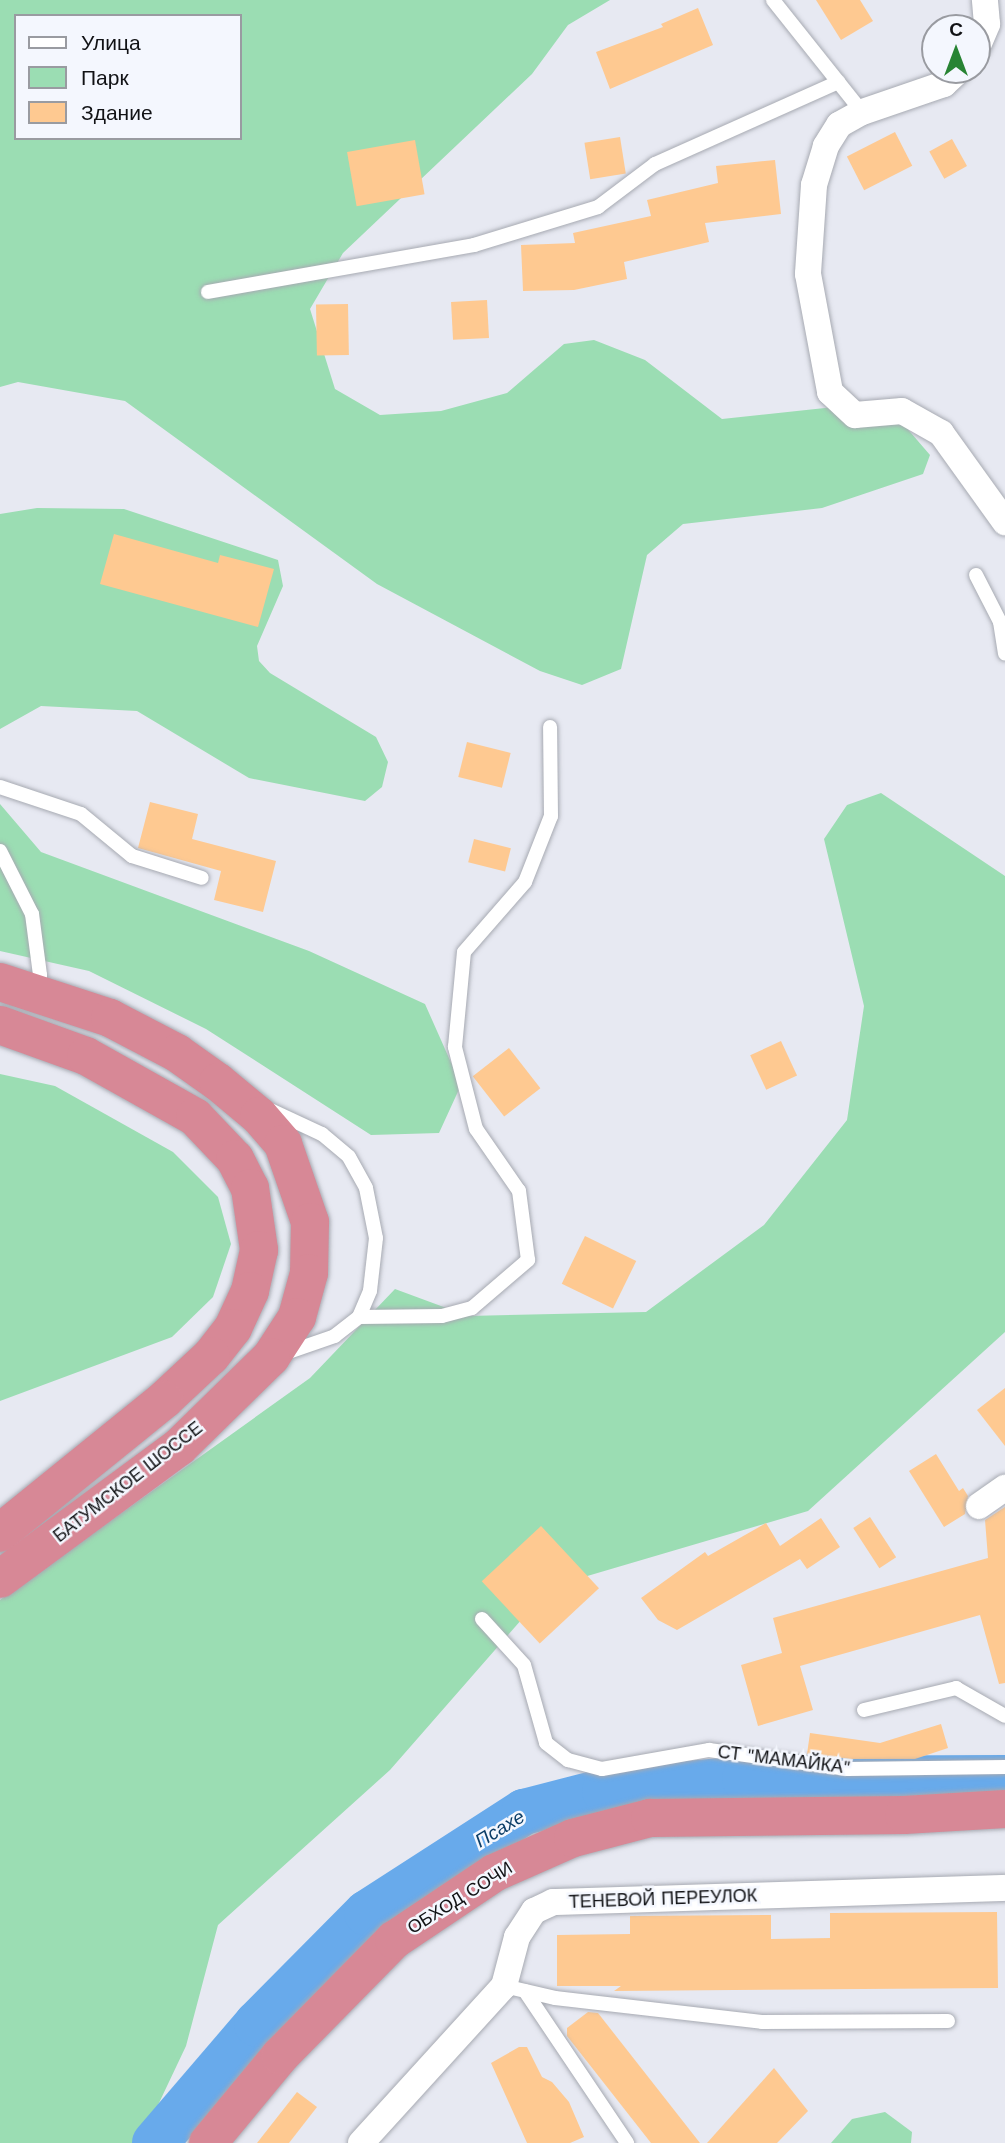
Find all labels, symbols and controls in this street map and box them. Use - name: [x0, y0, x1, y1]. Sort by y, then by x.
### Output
- legend: [14, 14, 242, 140]
- north arrow: [921, 14, 991, 84]
- text: С: [949, 18, 963, 41]
- text: Улица: [81, 30, 141, 55]
- text: Парк: [81, 65, 129, 90]
- text: Здание: [81, 100, 153, 125]
- street label: БАТУМСКОЕ ШОССЕ: [49, 1417, 207, 1547]
- street label: СТ "МАМАЙКА": [716, 1741, 852, 1779]
- water label: Псахе: [471, 1805, 529, 1853]
- street label: ОБХОД СОЧИ: [403, 1857, 517, 1939]
- street label: ТЕНЕВОЙ ПЕРЕУЛОК: [568, 1885, 758, 1913]

